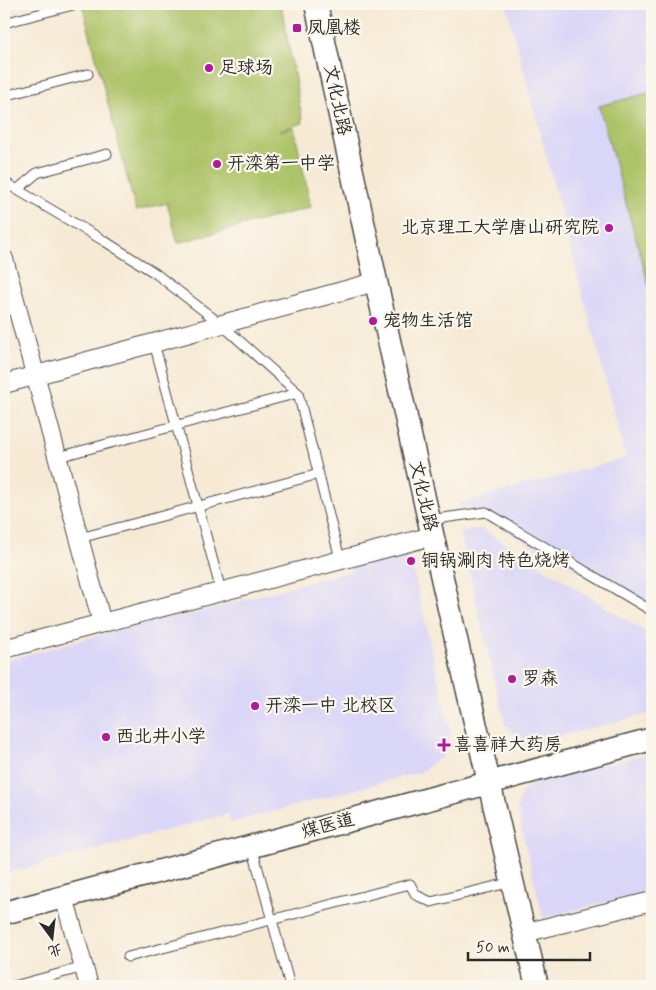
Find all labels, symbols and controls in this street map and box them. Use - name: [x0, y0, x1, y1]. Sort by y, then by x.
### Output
- place label: 凤凰楼: [307, 16, 361, 40]
- marker: 凤凰楼: [291, 22, 303, 34]
- place label: 足球场: [219, 56, 273, 80]
- marker: 足球场: [203, 62, 215, 74]
- street label: 文化北路: [318, 62, 356, 138]
- place label: 开滦第一中学: [227, 152, 335, 176]
- marker: 开滦第一中学: [211, 158, 223, 170]
- place label: 北京理工大学唐山研究院: [401, 216, 599, 240]
- marker: 北京理工大学唐山研究院: [603, 222, 615, 234]
- place label: 宠物生活馆: [383, 309, 473, 333]
- marker: 宠物生活馆: [367, 315, 379, 327]
- street label: 文化北路: [403, 458, 443, 534]
- place label: 铜锅涮肉 特色烧烤: [421, 549, 570, 573]
- marker: 铜锅涮肉 特色烧烤: [405, 555, 417, 567]
- place label: 罗森: [522, 667, 558, 691]
- marker: 罗森: [506, 673, 518, 685]
- place label: 开滦一中 北校区: [265, 694, 396, 718]
- marker: 开滦一中 北校区: [249, 700, 261, 712]
- place label: 西北井小学: [116, 725, 206, 749]
- marker: 西北井小学: [100, 731, 112, 743]
- place label: 喜喜祥大药房: [454, 733, 562, 757]
- marker: 喜喜祥大药房: [438, 739, 450, 751]
- street label: 煤医道: [299, 807, 357, 845]
- north arrow: [28, 912, 78, 962]
- scale bar: [468, 930, 591, 962]
- text: 50 m: [476, 938, 510, 958]
- text: 北: [46, 939, 64, 960]

